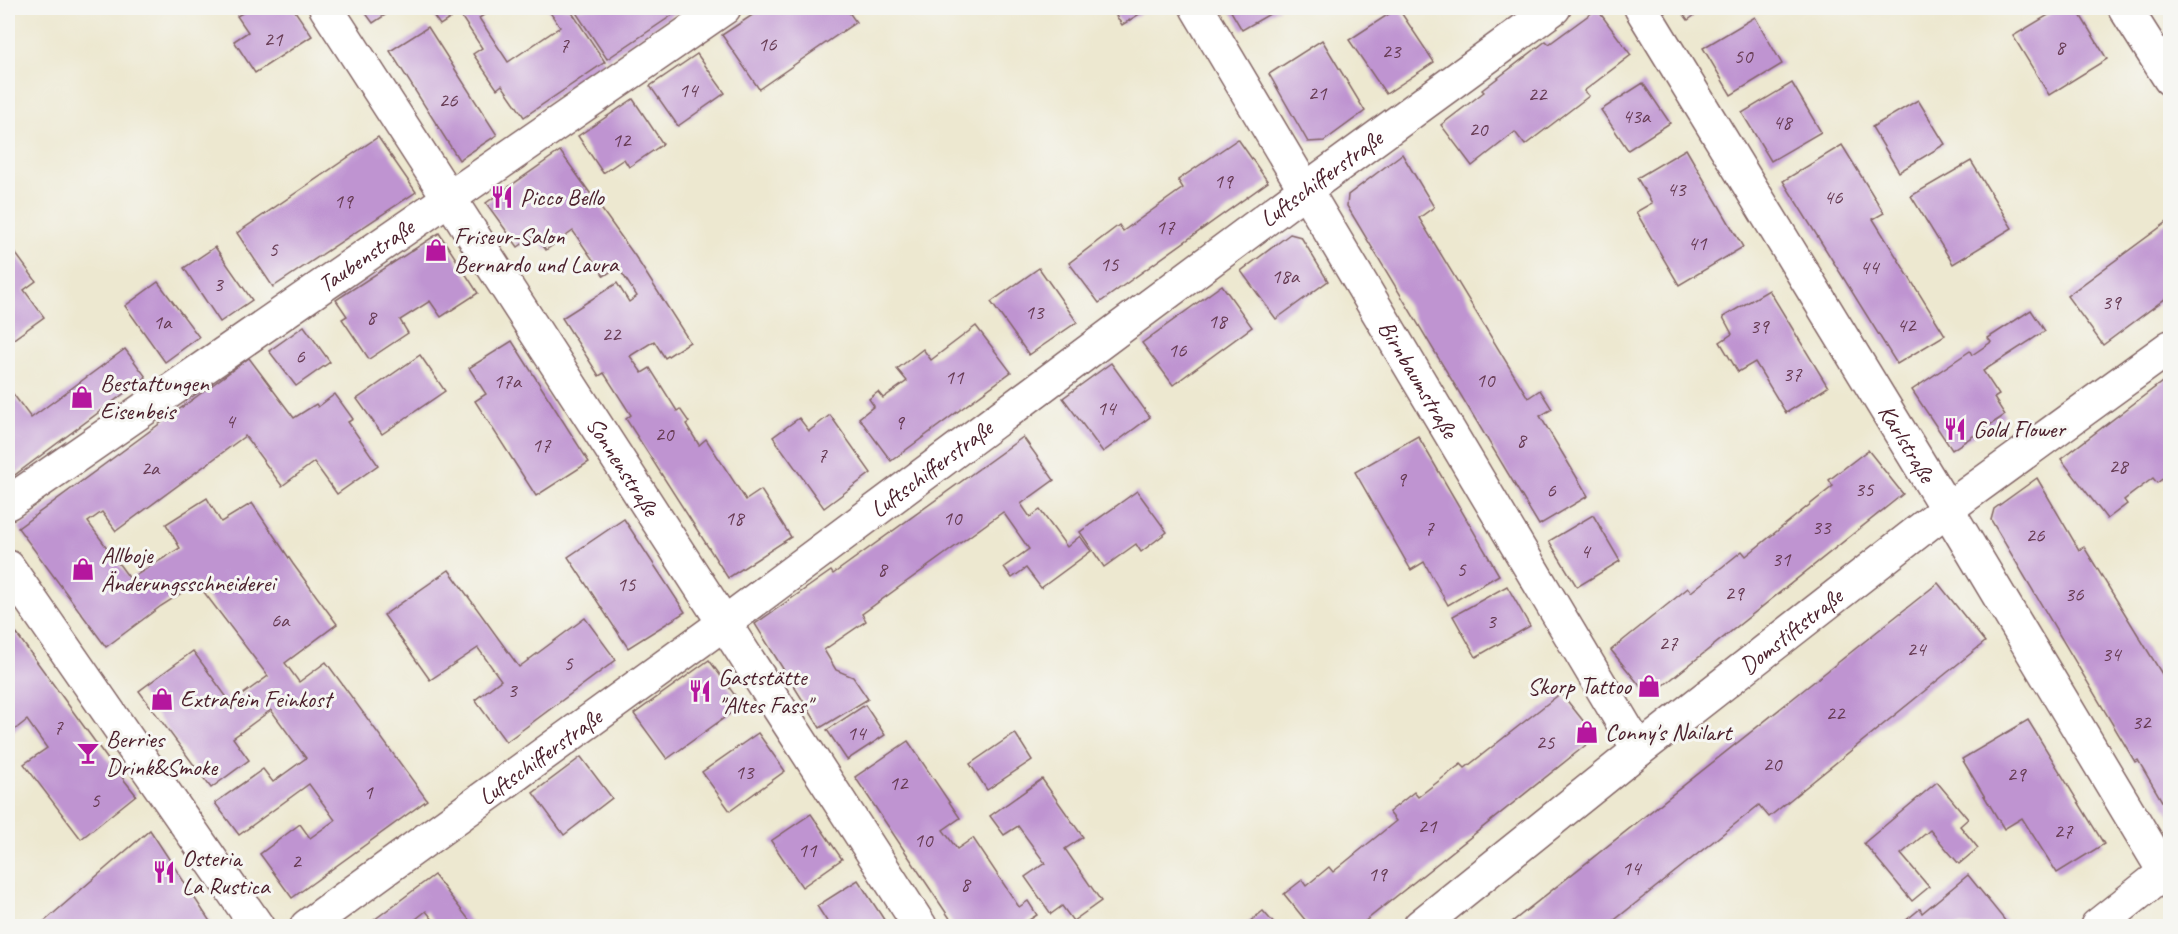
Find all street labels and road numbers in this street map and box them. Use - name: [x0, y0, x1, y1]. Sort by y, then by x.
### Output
- street label: Luftschifferstraße: [1254, 122, 1390, 233]
- street label: Taubenstraße: [312, 211, 421, 299]
- street label: Birnbaumstraße: [1372, 315, 1466, 445]
- street label: Karlstraße: [1872, 399, 1943, 490]
- street label: Sonnenstraße: [580, 411, 667, 523]
- street label: Luftschifferstraße: [864, 412, 1000, 524]
- street label: Domstiftstraße: [1733, 580, 1850, 681]
- street label: Luftschifferstraße: [473, 701, 609, 812]

